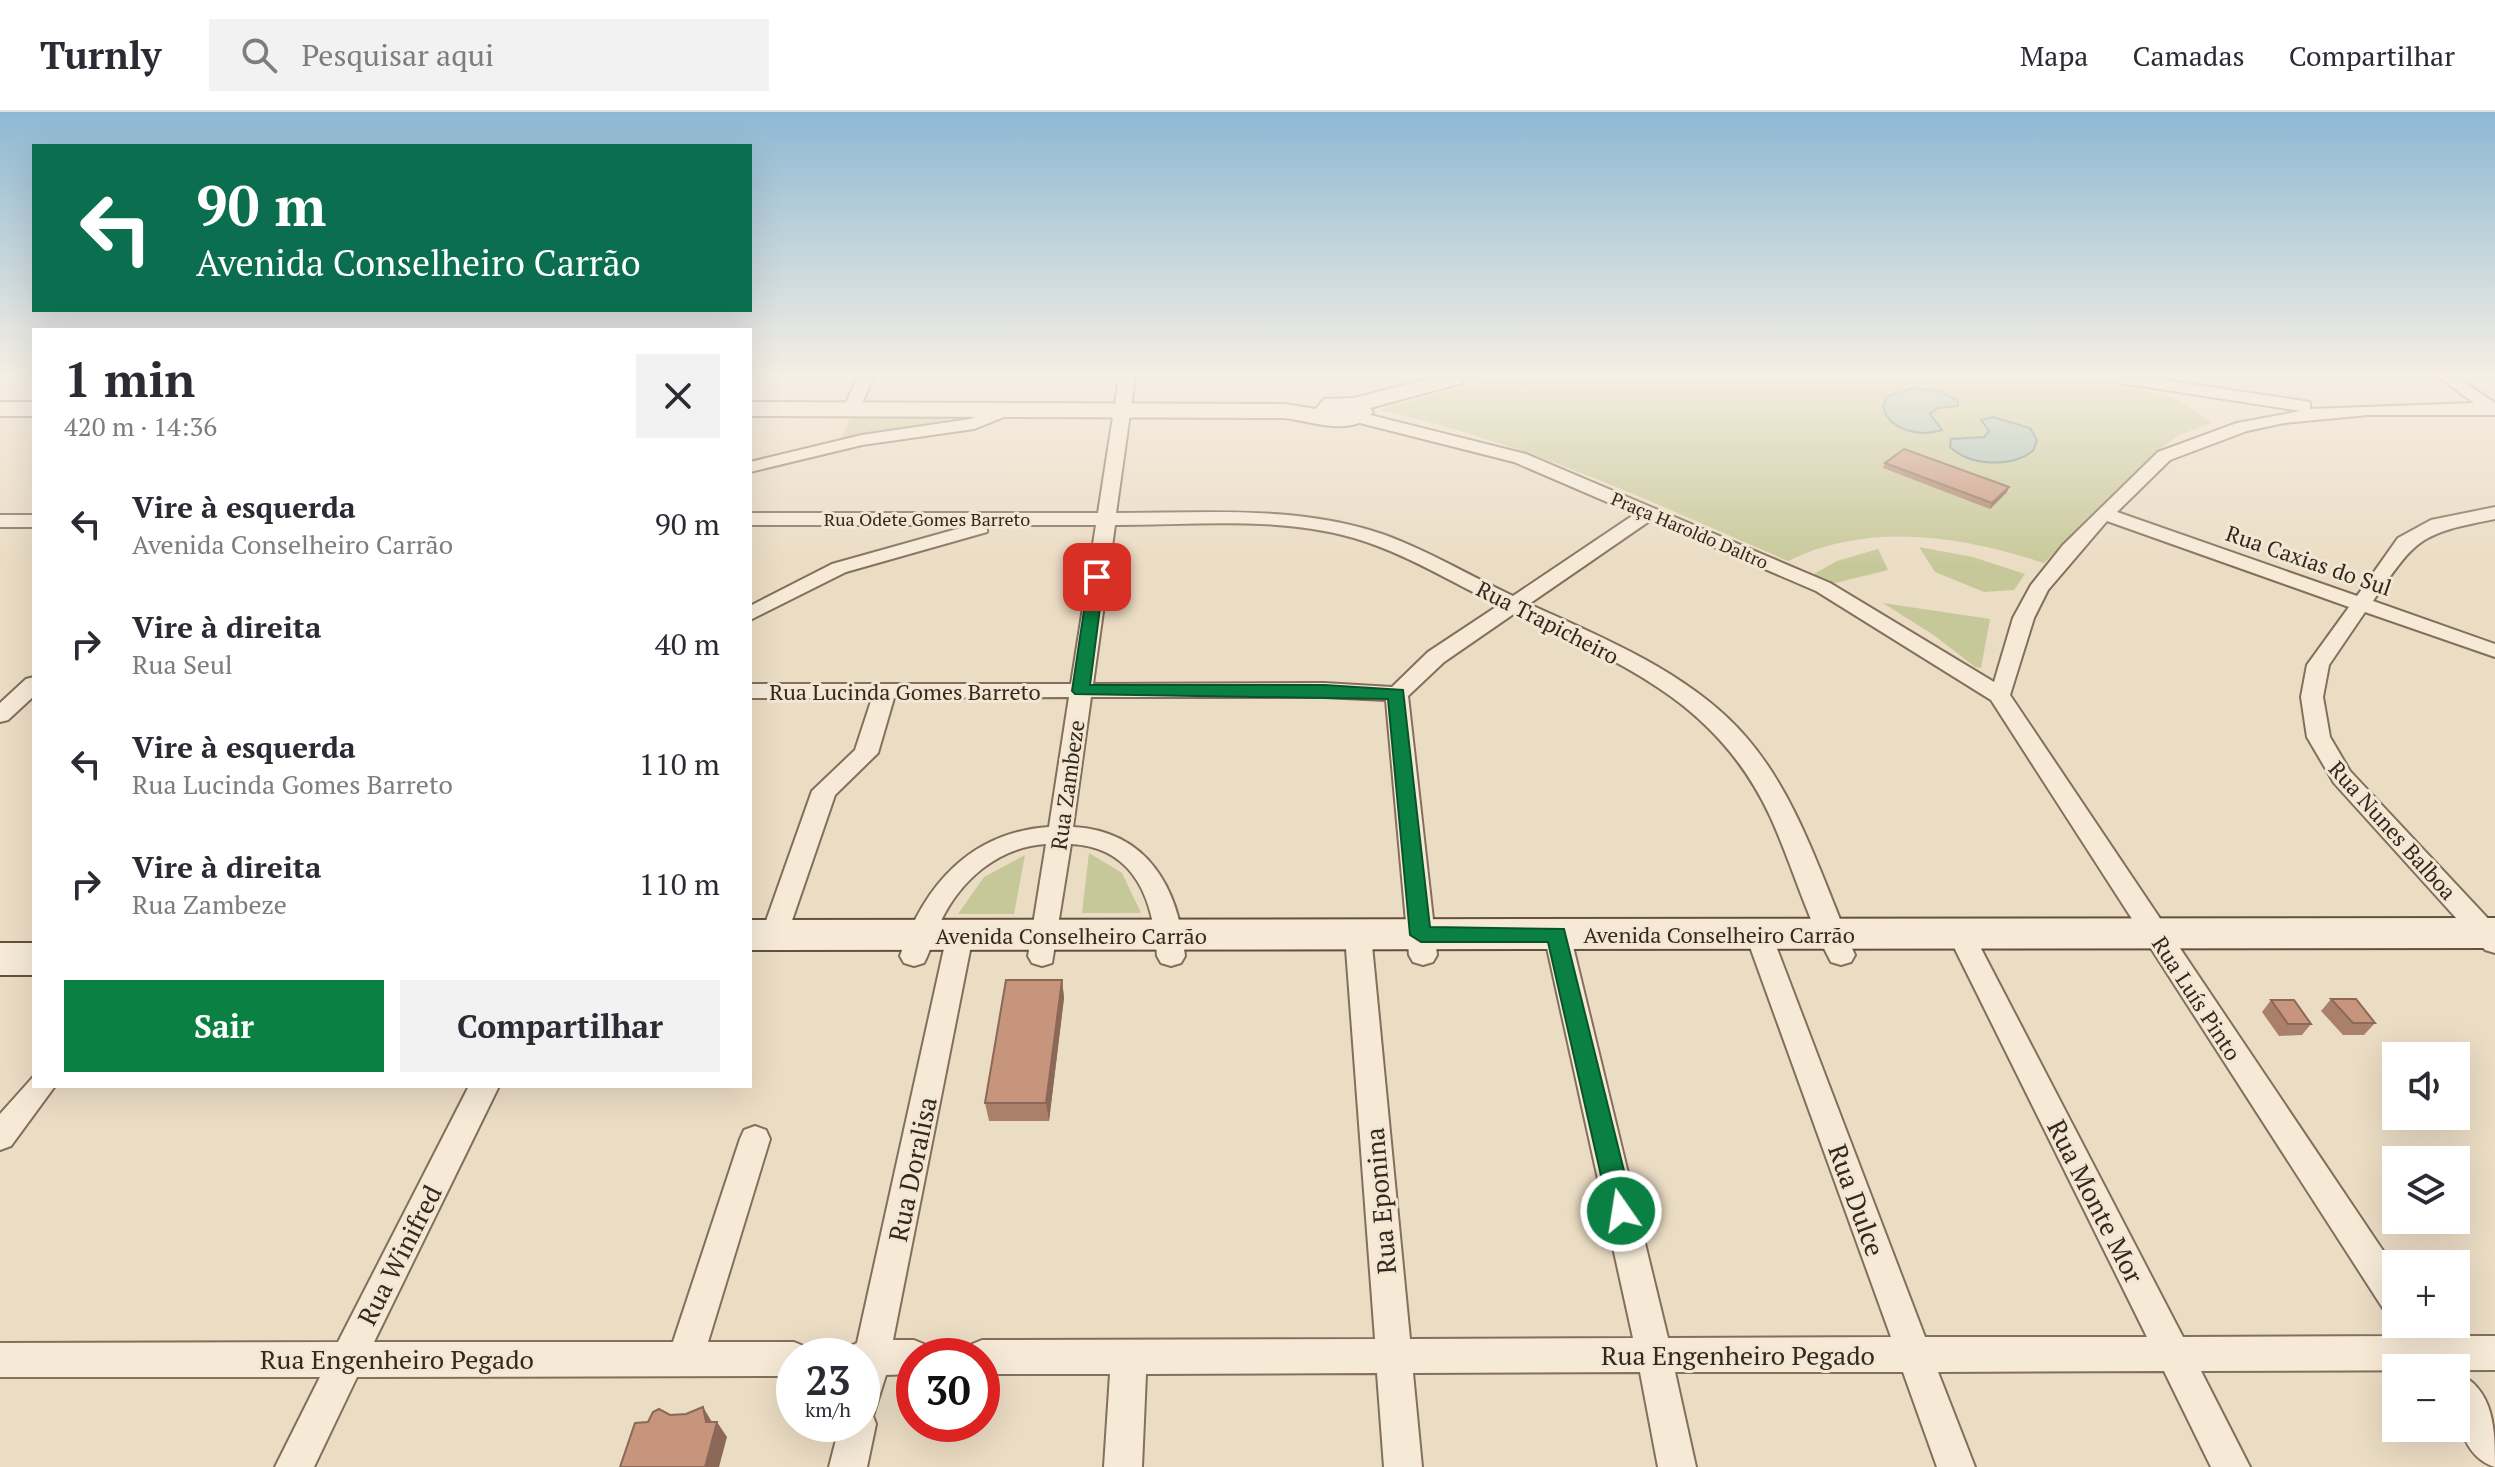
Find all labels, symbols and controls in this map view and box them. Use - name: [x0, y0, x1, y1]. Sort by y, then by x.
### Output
- search box: [209, 19, 769, 91]
- text: Turnly: [40, 30, 161, 80]
- icon: search: [237, 33, 281, 77]
- text: Pesquisar aqui: [301, 35, 494, 75]
- text: Mapa: [2020, 37, 2088, 74]
- text: Camadas: [2132, 37, 2245, 74]
- text: Compartilhar: [2289, 37, 2455, 74]
- text: 90 m: [196, 168, 326, 242]
- icon: left: [64, 176, 168, 280]
- text: Avenida Conselheiro Carrão: [196, 239, 641, 286]
- text: 1 min: [64, 347, 195, 411]
- button: close: [636, 354, 720, 438]
- text: 420 m · 14:36: [64, 409, 217, 443]
- street label: Praça Haroldo Daltro: [1608, 486, 1772, 574]
- text: Vire à esquerda: [132, 487, 356, 527]
- icon: left: [64, 502, 108, 546]
- text: 90 m: [655, 504, 720, 544]
- street label: Rua Odete Gomes Barreto: [824, 507, 1030, 531]
- street label: Rua Caxias do Sul: [2222, 518, 2396, 602]
- text: Avenida Conselheiro Carrão: [132, 527, 453, 561]
- pin: [1063, 543, 1131, 611]
- icon: arrive: [1075, 555, 1119, 599]
- street label: Rua Trapicheiro: [1472, 574, 1624, 670]
- text: Vire à direita: [132, 607, 322, 647]
- icon: right: [64, 622, 108, 666]
- text: 40 m: [655, 624, 720, 664]
- text: Rua Seul: [132, 647, 233, 681]
- street label: Rua Lucinda Gomes Barreto: [769, 677, 1041, 706]
- street label: Rua Zambeze: [1044, 718, 1090, 852]
- text: Vire à esquerda: [132, 727, 356, 767]
- icon: left: [64, 742, 108, 786]
- text: 110 m: [639, 744, 720, 784]
- street label: Rua Nunes Balboa: [2323, 754, 2463, 906]
- text: Rua Lucinda Gomes Barreto: [132, 767, 453, 801]
- text: Vire à direita: [132, 847, 322, 887]
- icon: right: [64, 862, 108, 906]
- text: 110 m: [639, 864, 720, 904]
- text: Rua Zambeze: [132, 887, 287, 921]
- street label: Avenida Conselheiro Carrão: [1583, 920, 1855, 949]
- street label: Avenida Conselheiro Carrão: [935, 921, 1207, 950]
- street label: Rua Luís Pinto: [2146, 930, 2248, 1066]
- button: Sair: [64, 980, 384, 1072]
- button: Compartilhar: [400, 980, 720, 1072]
- map controls: [2382, 1042, 2470, 1442]
- button: sound: [2382, 1042, 2470, 1130]
- street label: Rua Doralisa: [880, 1094, 944, 1244]
- street label: Rua Monte Mor: [2040, 1113, 2152, 1289]
- street label: Rua Eponina: [1357, 1126, 1403, 1276]
- street label: Rua Dulce: [1821, 1139, 1893, 1261]
- button: layers: [2382, 1146, 2470, 1234]
- position arrow: [1579, 1169, 1663, 1253]
- street label: Rua Winifred: [349, 1179, 449, 1331]
- button: +: [2382, 1250, 2470, 1338]
- speed limit sign: 30: [896, 1338, 1000, 1442]
- street label: Rua Engenheiro Pegado: [1601, 1338, 1875, 1372]
- street label: Rua Engenheiro Pegado: [260, 1342, 534, 1376]
- text: 23: [805, 1353, 851, 1406]
- button: −: [2382, 1354, 2470, 1442]
- text: km/h: [805, 1396, 851, 1423]

